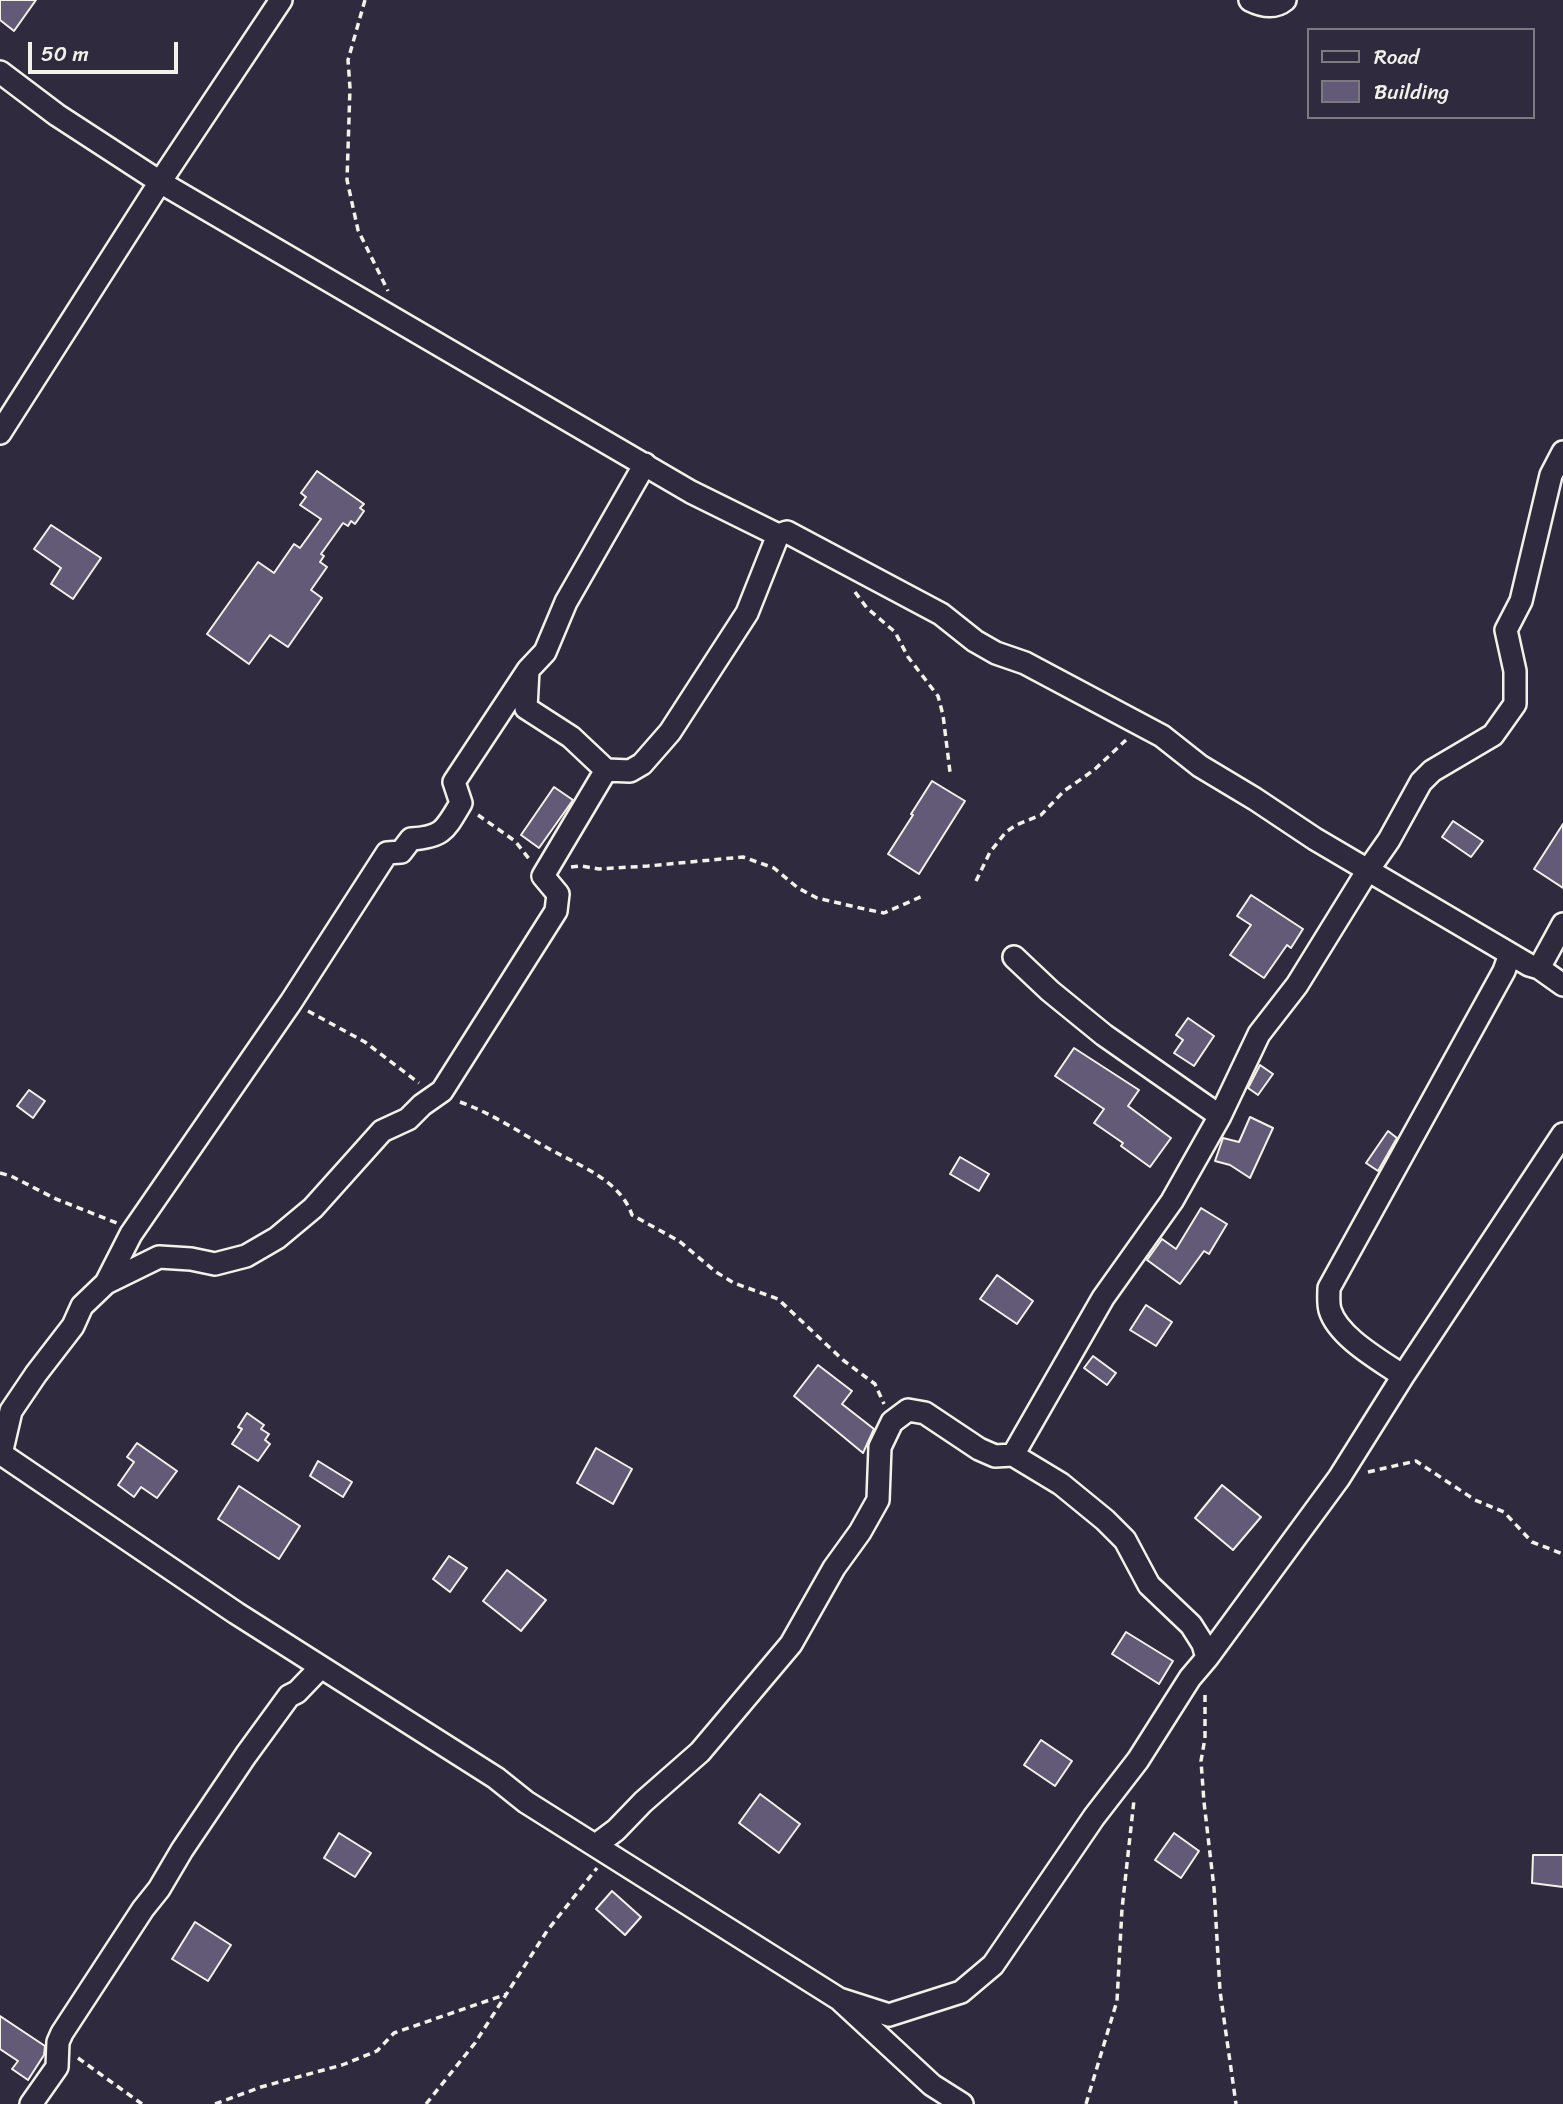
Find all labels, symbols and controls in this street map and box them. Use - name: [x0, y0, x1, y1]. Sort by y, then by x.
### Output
- scale bar: [32, 28, 182, 72]
- legend: [1308, 28, 1535, 119]
- text: 50 m: [41, 35, 89, 73]
- text: Road: [1374, 38, 1419, 76]
- text: Building: [1374, 73, 1449, 111]

